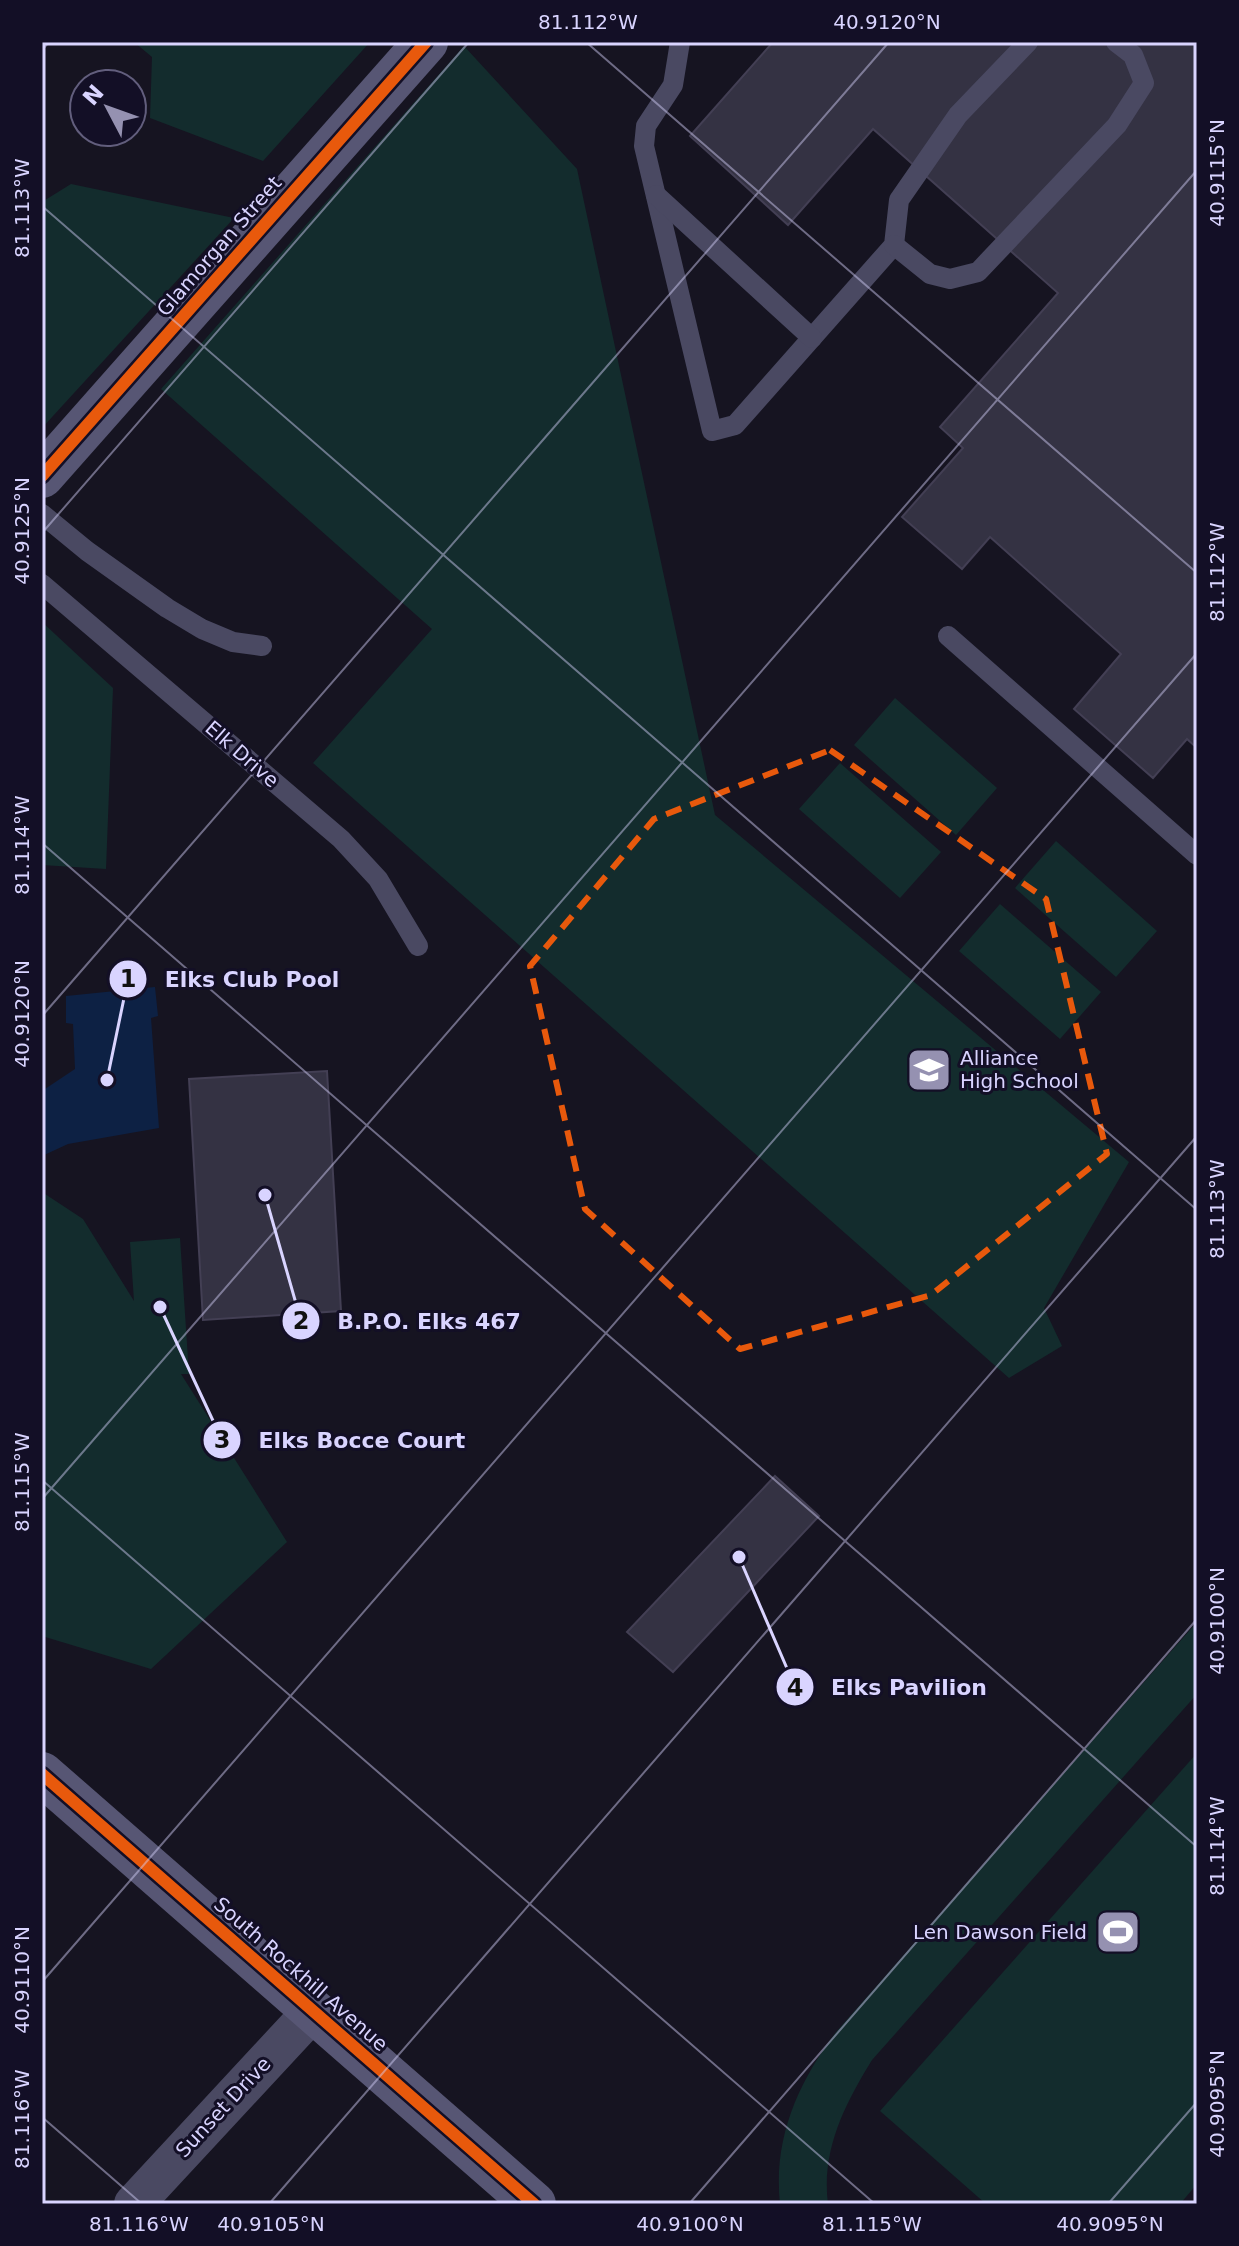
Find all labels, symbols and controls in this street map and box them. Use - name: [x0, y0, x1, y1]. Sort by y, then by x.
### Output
- text: 81.112°W: [538, 10, 638, 34]
- text: 40.9120°N: [833, 10, 941, 34]
- north arrow: [68, 68, 148, 148]
- text: N: [78, 80, 109, 110]
- text: 40.9115°N: [1205, 119, 1229, 227]
- text: 81.113°W: [10, 158, 34, 258]
- street label: Glamorgan Street: [152, 171, 286, 321]
- text: 40.9125°N: [10, 477, 34, 585]
- text: 81.112°W: [1205, 522, 1229, 622]
- street label: Elk Drive: [200, 716, 284, 792]
- text: 81.114°W: [10, 795, 34, 895]
- callout: Elks Club Pool: [108, 956, 355, 1002]
- text: 40.9120°N: [10, 960, 34, 1068]
- text: 1: [120, 965, 136, 993]
- text: Elks Club Pool: [165, 967, 339, 992]
- school or university icon: Alliance High School: [905, 1046, 953, 1094]
- place label: Alliance High School: [960, 1046, 1079, 1093]
- text: 81.113°W: [1205, 1159, 1229, 1259]
- callout: B.P.O. Elks 467: [281, 1298, 537, 1344]
- text: 2: [293, 1307, 309, 1335]
- text: B.P.O. Elks 467: [337, 1309, 521, 1334]
- callout: Elks Bocce Court: [202, 1417, 481, 1463]
- text: 3: [214, 1426, 230, 1454]
- text: Elks Bocce Court: [259, 1428, 466, 1453]
- text: 81.115°W: [10, 1432, 34, 1532]
- text: 40.9100°N: [1205, 1567, 1229, 1675]
- callout: Elks Pavilion: [775, 1664, 1003, 1710]
- text: 4: [787, 1674, 803, 1702]
- text: Elks Pavilion: [831, 1675, 987, 1700]
- text: 81.114°W: [1205, 1796, 1229, 1896]
- street label: South Rockhill Avenue: [209, 1892, 393, 2056]
- sports icon: Len Dawson Field: [1094, 1908, 1142, 1956]
- place label: Len Dawson Field: [913, 1920, 1087, 1944]
- text: 40.9110°N: [10, 1926, 34, 2034]
- text: 40.9095°N: [1205, 2050, 1229, 2158]
- street label: Sunset Drive: [170, 2052, 276, 2162]
- text: 81.116°W: [10, 2069, 34, 2169]
- text: 81.116°W: [89, 2212, 189, 2236]
- text: 40.9105°N: [217, 2212, 325, 2236]
- text: 40.9100°N: [636, 2212, 744, 2236]
- text: 81.115°W: [822, 2212, 922, 2236]
- text: 40.9095°N: [1056, 2212, 1164, 2236]

